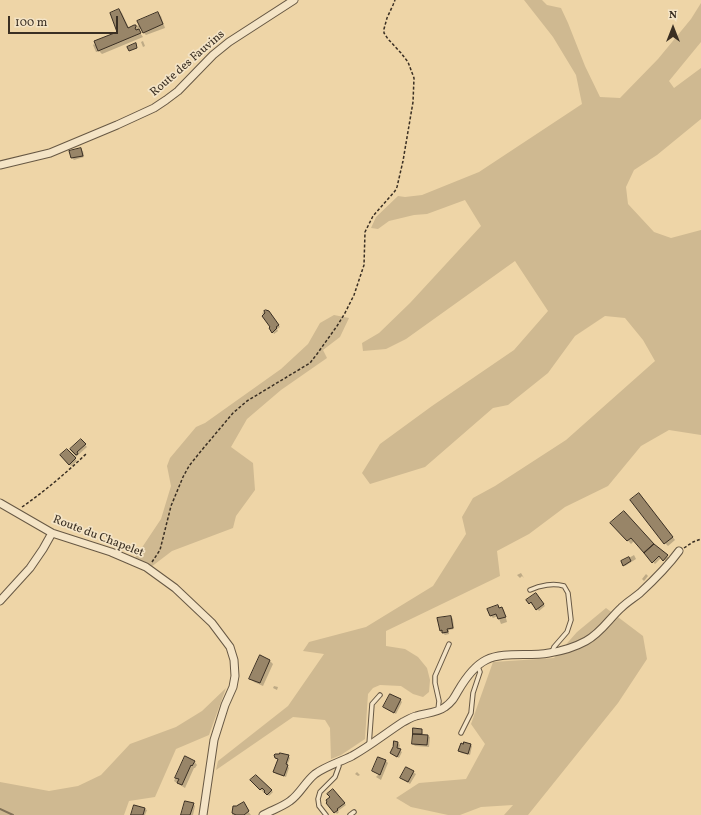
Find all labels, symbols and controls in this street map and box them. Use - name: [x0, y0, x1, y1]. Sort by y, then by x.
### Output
- scale bar: [10, 8, 120, 34]
- north arrow: [653, 8, 693, 48]
- text: N: [669, 8, 677, 23]
- text: 100 m: [15, 15, 47, 31]
- street label: Route des Fauvins: [148, 28, 228, 100]
- street label: Route du Chapelet: [50, 513, 146, 561]

